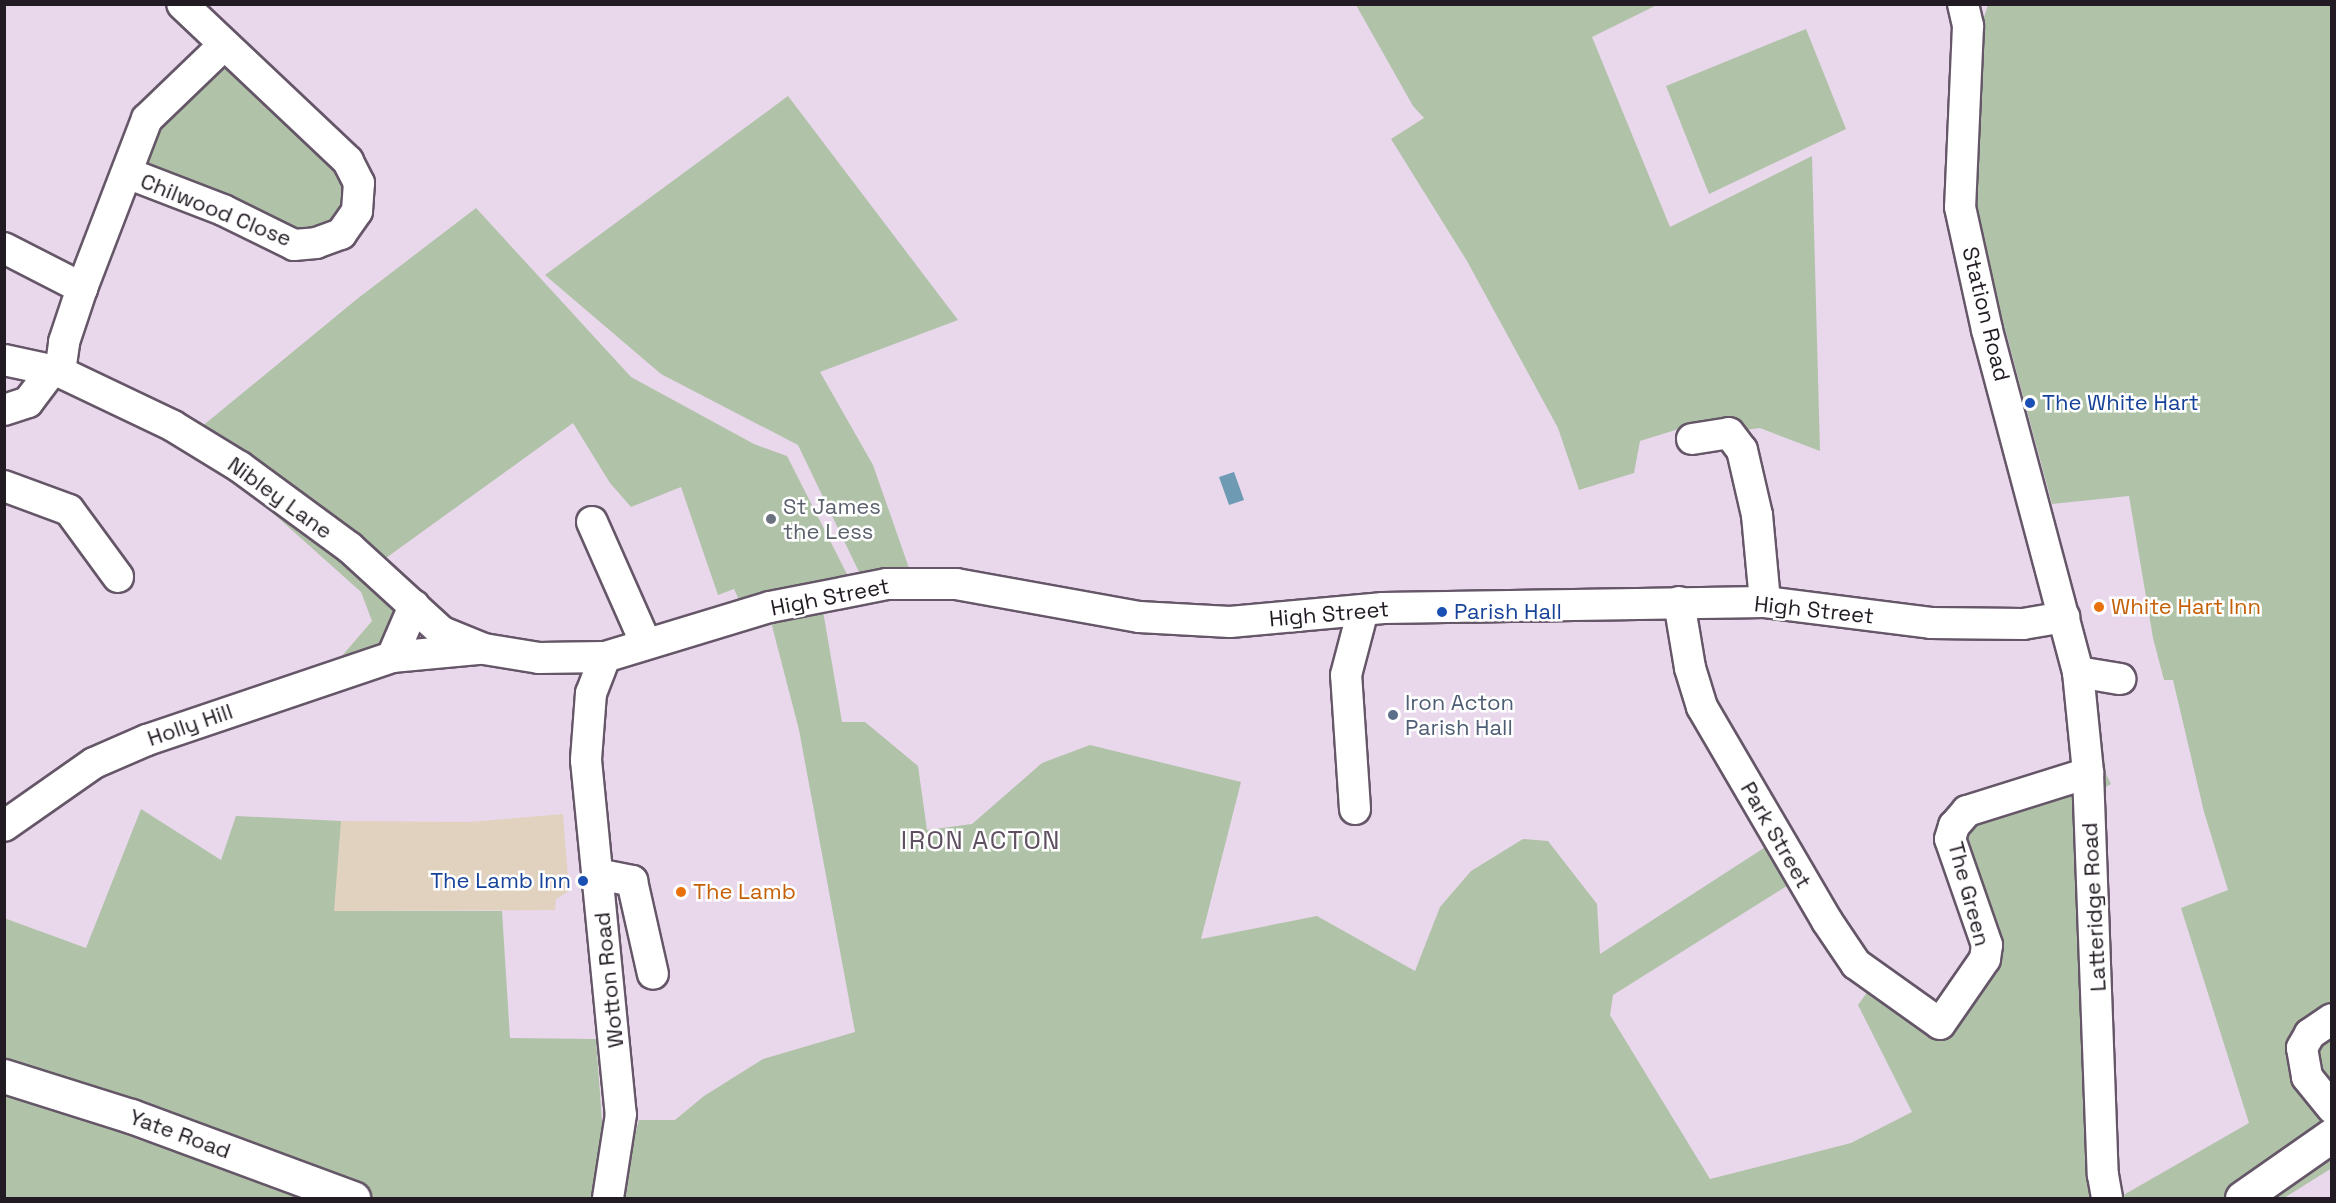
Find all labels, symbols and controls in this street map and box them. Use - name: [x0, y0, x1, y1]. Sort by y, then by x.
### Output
- street label: Chilwood Close: [137, 168, 295, 252]
- street label: Station Road: [1957, 244, 2015, 384]
- place label: The White Hart: [2042, 390, 2199, 416]
- marker: The White Hart: [2023, 396, 2037, 410]
- street label: Nibley Lane: [223, 451, 337, 545]
- place label: St James the Less: [783, 493, 881, 544]
- marker: St James the Less: [764, 512, 778, 526]
- street label: High Street: [768, 573, 892, 621]
- street label: High Street: [1753, 591, 1875, 629]
- place label: White Hart Inn: [2111, 594, 2261, 620]
- street label: High Street: [1268, 596, 1390, 632]
- place label: Parish Hall: [1454, 599, 1562, 625]
- marker: White Hart Inn: [2092, 600, 2106, 614]
- marker: Parish Hall: [1435, 605, 1449, 619]
- place label: Iron Acton Parish Hall: [1405, 689, 1514, 740]
- street label: Holly Hill: [144, 698, 236, 752]
- marker: Iron Acton Parish Hall: [1386, 708, 1400, 722]
- street label: Park Street: [1735, 777, 1817, 893]
- street label: Latteridge Road: [2076, 822, 2112, 992]
- district label: IRON ACTON: [901, 825, 1061, 857]
- street label: The Green: [1942, 839, 1996, 949]
- place label: The Lamb Inn: [430, 868, 571, 894]
- marker: The Lamb Inn: [576, 874, 590, 888]
- place label: The Lamb: [693, 879, 796, 905]
- marker: The Lamb: [674, 885, 688, 899]
- street label: Wotton Road: [589, 911, 629, 1049]
- street label: Yate Road: [126, 1103, 234, 1165]

